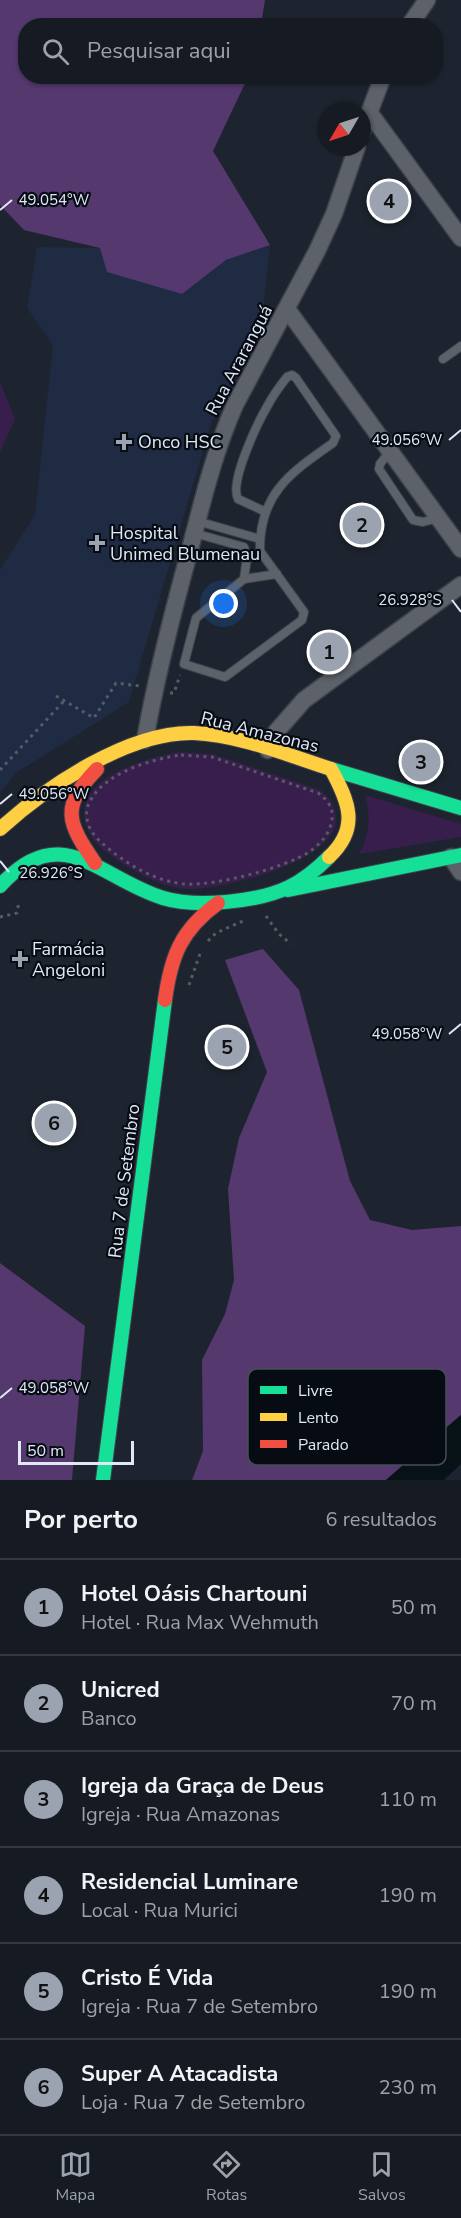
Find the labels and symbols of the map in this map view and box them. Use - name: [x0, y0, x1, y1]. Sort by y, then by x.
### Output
- north arrow: [317, 102, 371, 156]
- pin: 4: [370, 178, 408, 224]
- text: 49.054°W: [19, 190, 90, 210]
- street label: Rua Araranguá: [200, 301, 278, 419]
- place label: Onco HSC: [138, 430, 222, 454]
- text: 49.056°W: [372, 430, 443, 450]
- marker: Onco HSC: [115, 433, 133, 451]
- pin: 2: [342, 502, 382, 548]
- place label: Hospital Unimed Blumenau: [110, 521, 260, 566]
- marker: Hospital Unimed Blumenau: [88, 534, 106, 552]
- your location: [209, 589, 238, 618]
- text: 26.928°S: [378, 590, 442, 610]
- pin: 1: [310, 630, 348, 674]
- street label: Rua Amazonas: [198, 706, 322, 758]
- pin: 3: [402, 740, 440, 784]
- text: 49.056°W: [19, 784, 90, 804]
- text: 26.926°S: [19, 863, 83, 883]
- place label: Farmácia Angeloni: [32, 937, 105, 982]
- marker: Farmácia Angeloni: [13, 952, 27, 966]
- pin: 5: [208, 1024, 246, 1070]
- text: 49.058°W: [372, 1024, 443, 1044]
- pin: 6: [34, 1100, 74, 1146]
- street label: Rua 7 de Setembro: [103, 1103, 145, 1259]
- legend: [248, 1369, 446, 1465]
- text: 49.058°W: [19, 1378, 90, 1398]
- text: Livre: [298, 1380, 333, 1402]
- text: Lento: [298, 1407, 339, 1429]
- text: Parado: [298, 1434, 349, 1456]
- scale bar: [18, 1438, 134, 1466]

